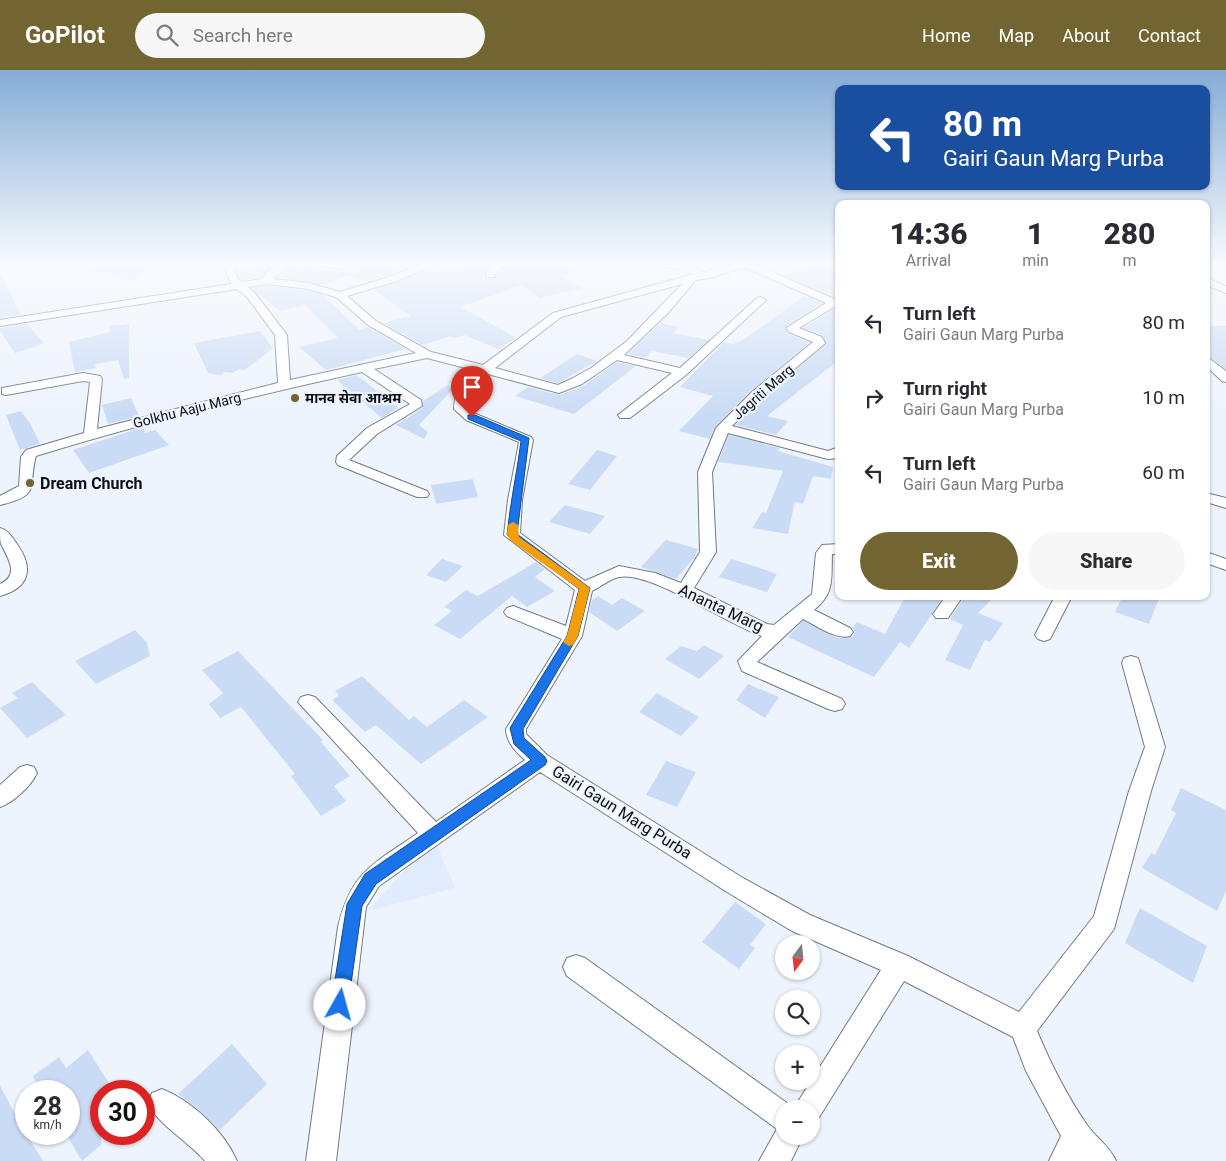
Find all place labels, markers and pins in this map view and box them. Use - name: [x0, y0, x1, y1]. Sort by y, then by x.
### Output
- pin: [451, 366, 493, 417]
- place label: मानव सेवा आश्रम: [305, 389, 402, 406]
- marker: मानव सेवा आश्रम: [289, 392, 301, 404]
- place label: Dream Church: [40, 474, 143, 493]
- marker: Dream Church: [24, 477, 36, 489]

